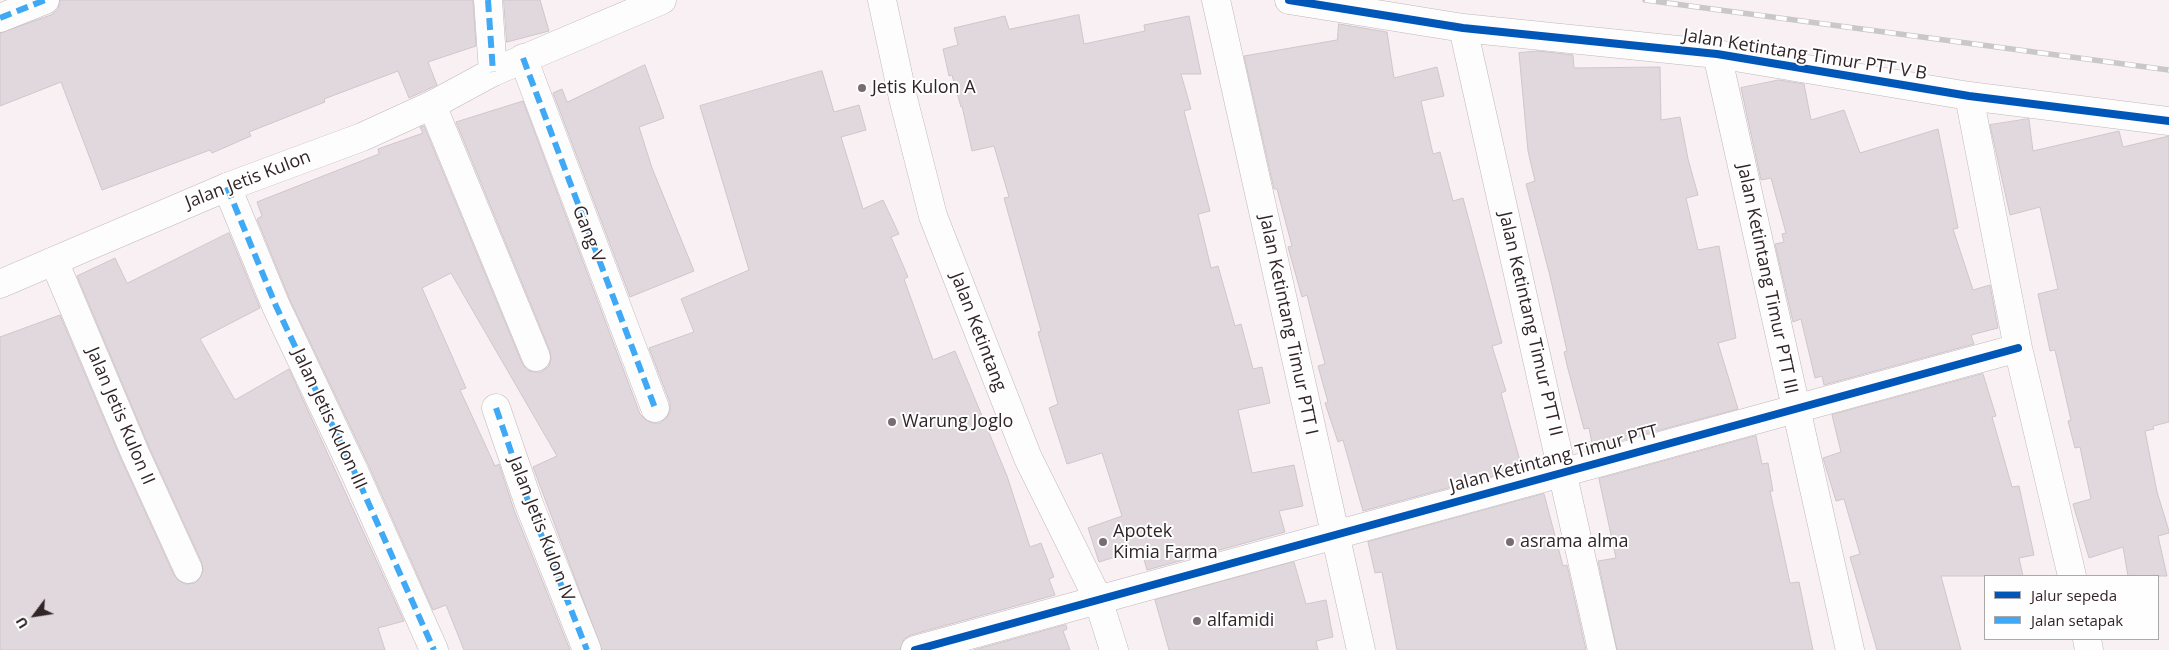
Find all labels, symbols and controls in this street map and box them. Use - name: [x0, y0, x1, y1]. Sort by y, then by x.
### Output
- street label: Jalan Ketintang Timur PTT V B: [1681, 25, 1929, 85]
- place label: Jetis Kulon A: [872, 77, 976, 99]
- marker: Jetis Kulon A: [856, 82, 868, 94]
- street label: Jalan Jetis Kulon: [182, 146, 314, 214]
- street label: Jalan Ketintang Timur PTT III: [1732, 162, 1802, 396]
- street label: Gang V: [567, 202, 609, 266]
- street label: Jalan Ketintang Timur PTT II: [1494, 210, 1566, 438]
- street label: Jalan Ketintang Timur PTT I: [1254, 213, 1322, 437]
- street label: Jalan Ketintang: [945, 270, 1011, 394]
- street label: Jalan Jetis Kulon II: [81, 344, 159, 488]
- street label: Jalan Jetis Kulon III: [287, 345, 371, 493]
- place label: Warung Joglo: [902, 411, 1013, 433]
- marker: Warung Joglo: [886, 416, 898, 428]
- street label: Jalan Ketintang Timur PTT: [1447, 421, 1661, 497]
- street label: Jalan Jetis Kulon IV: [503, 454, 579, 604]
- place label: Apotek Kimia Farma: [1113, 521, 1218, 564]
- place label: asrama alma: [1520, 531, 1628, 553]
- marker: Apotek Kimia Farma: [1097, 536, 1109, 548]
- marker: asrama alma: [1504, 536, 1516, 548]
- legend: [1984, 575, 2159, 640]
- text: Jalur sepeda: [2031, 585, 2117, 605]
- north arrow: [10, 590, 60, 640]
- place label: alfamidi: [1207, 610, 1274, 632]
- text: Jalan setapak: [2031, 610, 2123, 630]
- text: U: [11, 614, 33, 632]
- marker: alfamidi: [1191, 615, 1203, 627]

